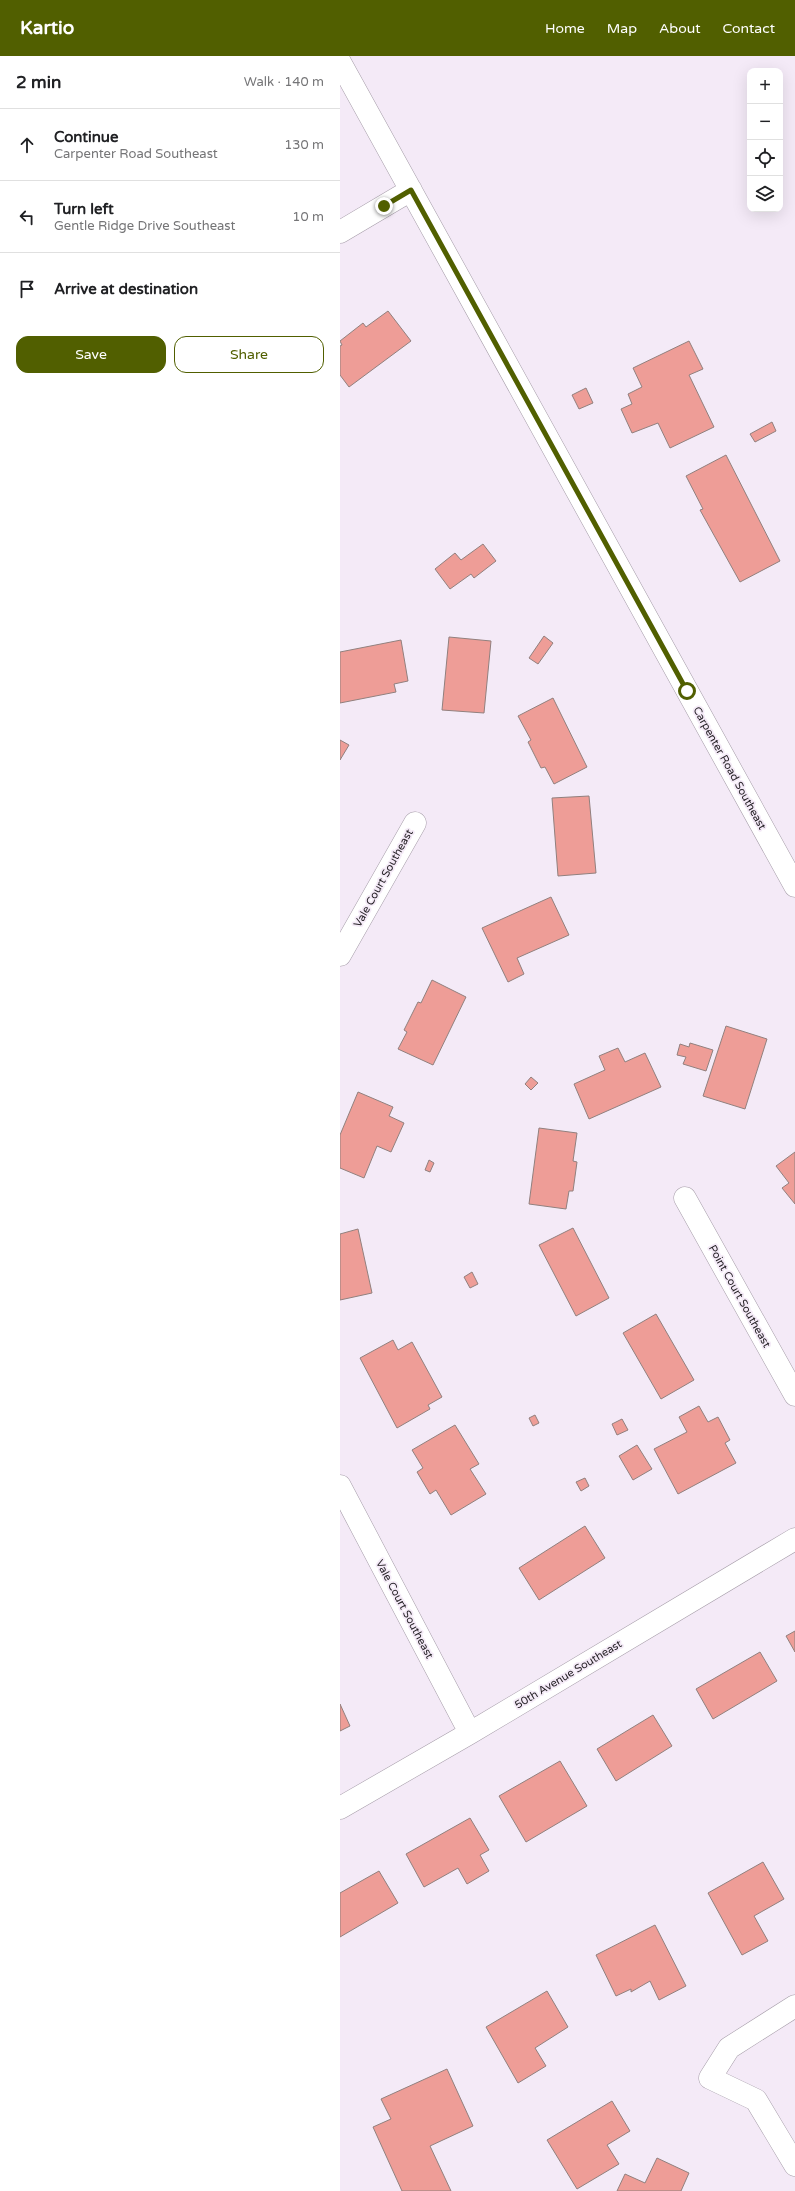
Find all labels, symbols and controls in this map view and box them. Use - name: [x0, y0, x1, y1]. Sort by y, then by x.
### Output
- text: Kartio: [20, 17, 74, 39]
- text: Home: [545, 20, 585, 37]
- text: Map: [607, 20, 637, 37]
- text: About: [659, 20, 701, 37]
- text: Contact: [723, 20, 775, 37]
- map controls: [747, 68, 783, 212]
- button: +: [747, 68, 783, 104]
- text: 2 min: [16, 72, 61, 93]
- text: Walk · 140 m: [244, 74, 324, 90]
- button: −: [747, 104, 783, 140]
- text: Continue: [54, 128, 118, 146]
- icon: ahead: [16, 134, 38, 156]
- text: 130 m: [284, 137, 324, 153]
- button: locate: [747, 140, 783, 176]
- text: Carpenter Road Southeast: [54, 146, 218, 162]
- button: layers: [747, 176, 783, 212]
- route end: [375, 197, 393, 215]
- text: Turn left: [54, 200, 114, 218]
- icon: left: [16, 206, 38, 228]
- text: 10 m: [292, 209, 324, 225]
- text: Gentle Ridge Drive Southeast: [54, 218, 235, 234]
- icon: arrive: [16, 278, 38, 300]
- text: Arrive at destination: [54, 280, 198, 298]
- button: Save: [16, 336, 166, 373]
- button: Share: [174, 336, 324, 373]
- route start: [678, 682, 696, 700]
- street label: Carpenter Road Southeast: [690, 704, 769, 832]
- street label: Vale Court Southeast: [351, 827, 416, 930]
- street label: Point Court Southeast: [706, 1243, 773, 1350]
- street label: Vale Court Southeast: [373, 1558, 436, 1661]
- street label: 50th Avenue Southeast: [512, 1637, 624, 1712]

